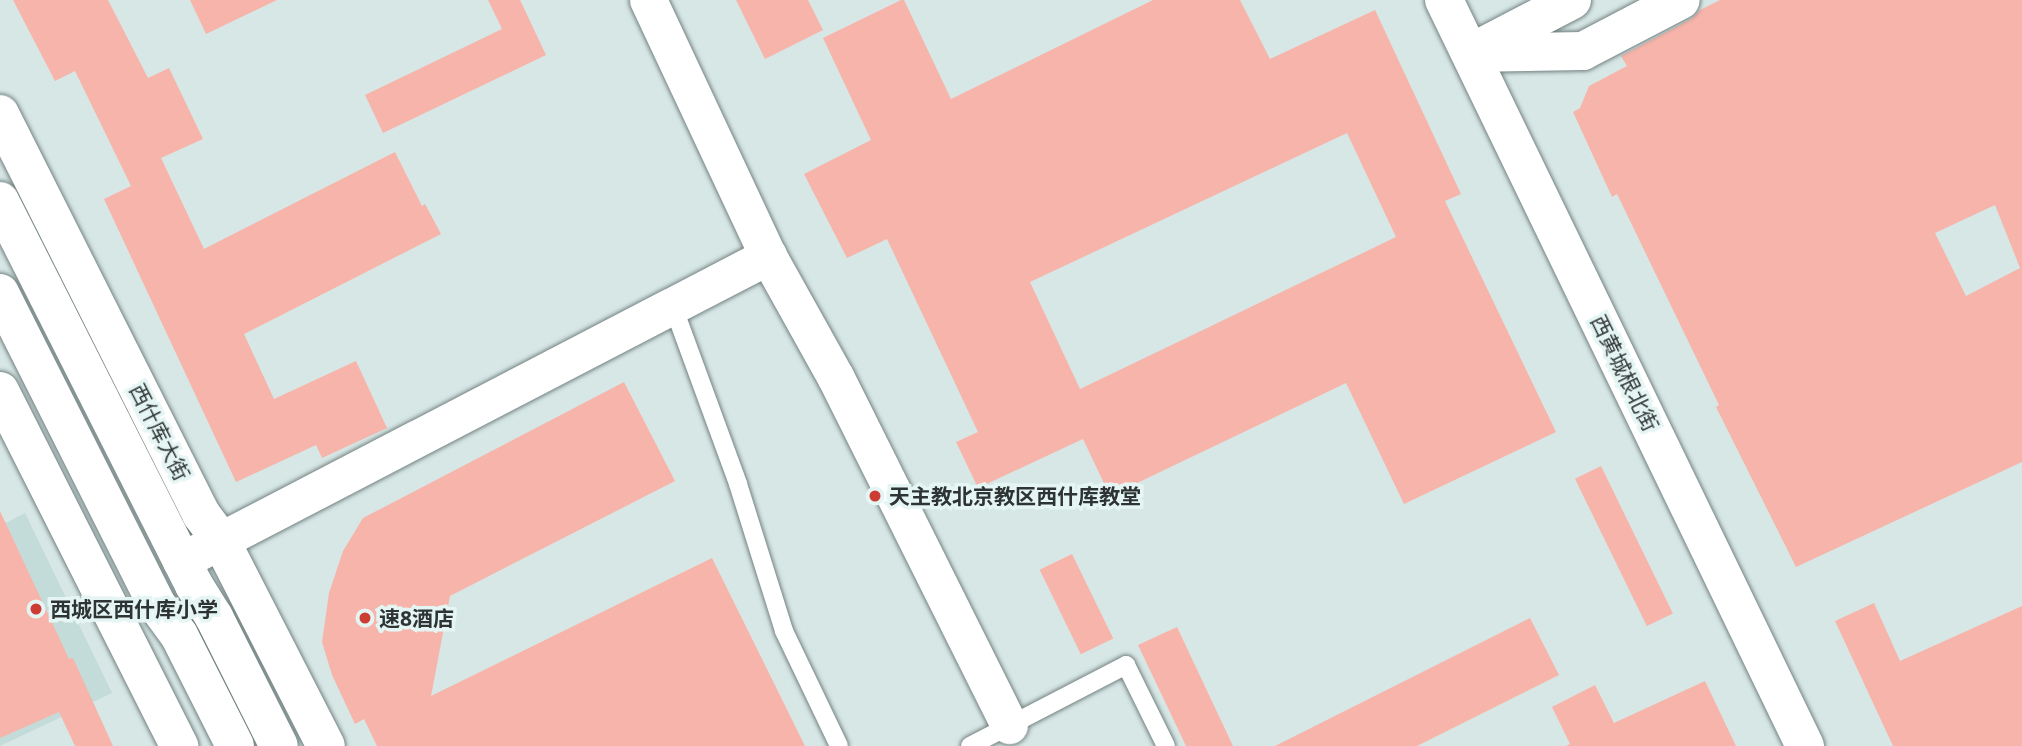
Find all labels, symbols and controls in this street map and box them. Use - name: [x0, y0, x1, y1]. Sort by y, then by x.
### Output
- street label: 西黄城根北街: [1586, 311, 1664, 435]
- street label: 西什库大街: [125, 380, 195, 484]
- place label: 天主教北京教区西什库教堂: [889, 483, 1141, 509]
- marker: 天主教北京教区西什库教堂: [867, 488, 883, 504]
- place label: 西城区西什库小学: [50, 596, 218, 622]
- marker: 西城区西什库小学: [28, 601, 44, 617]
- place label: 速8酒店: [379, 605, 454, 631]
- marker: 速8酒店: [357, 610, 373, 626]

